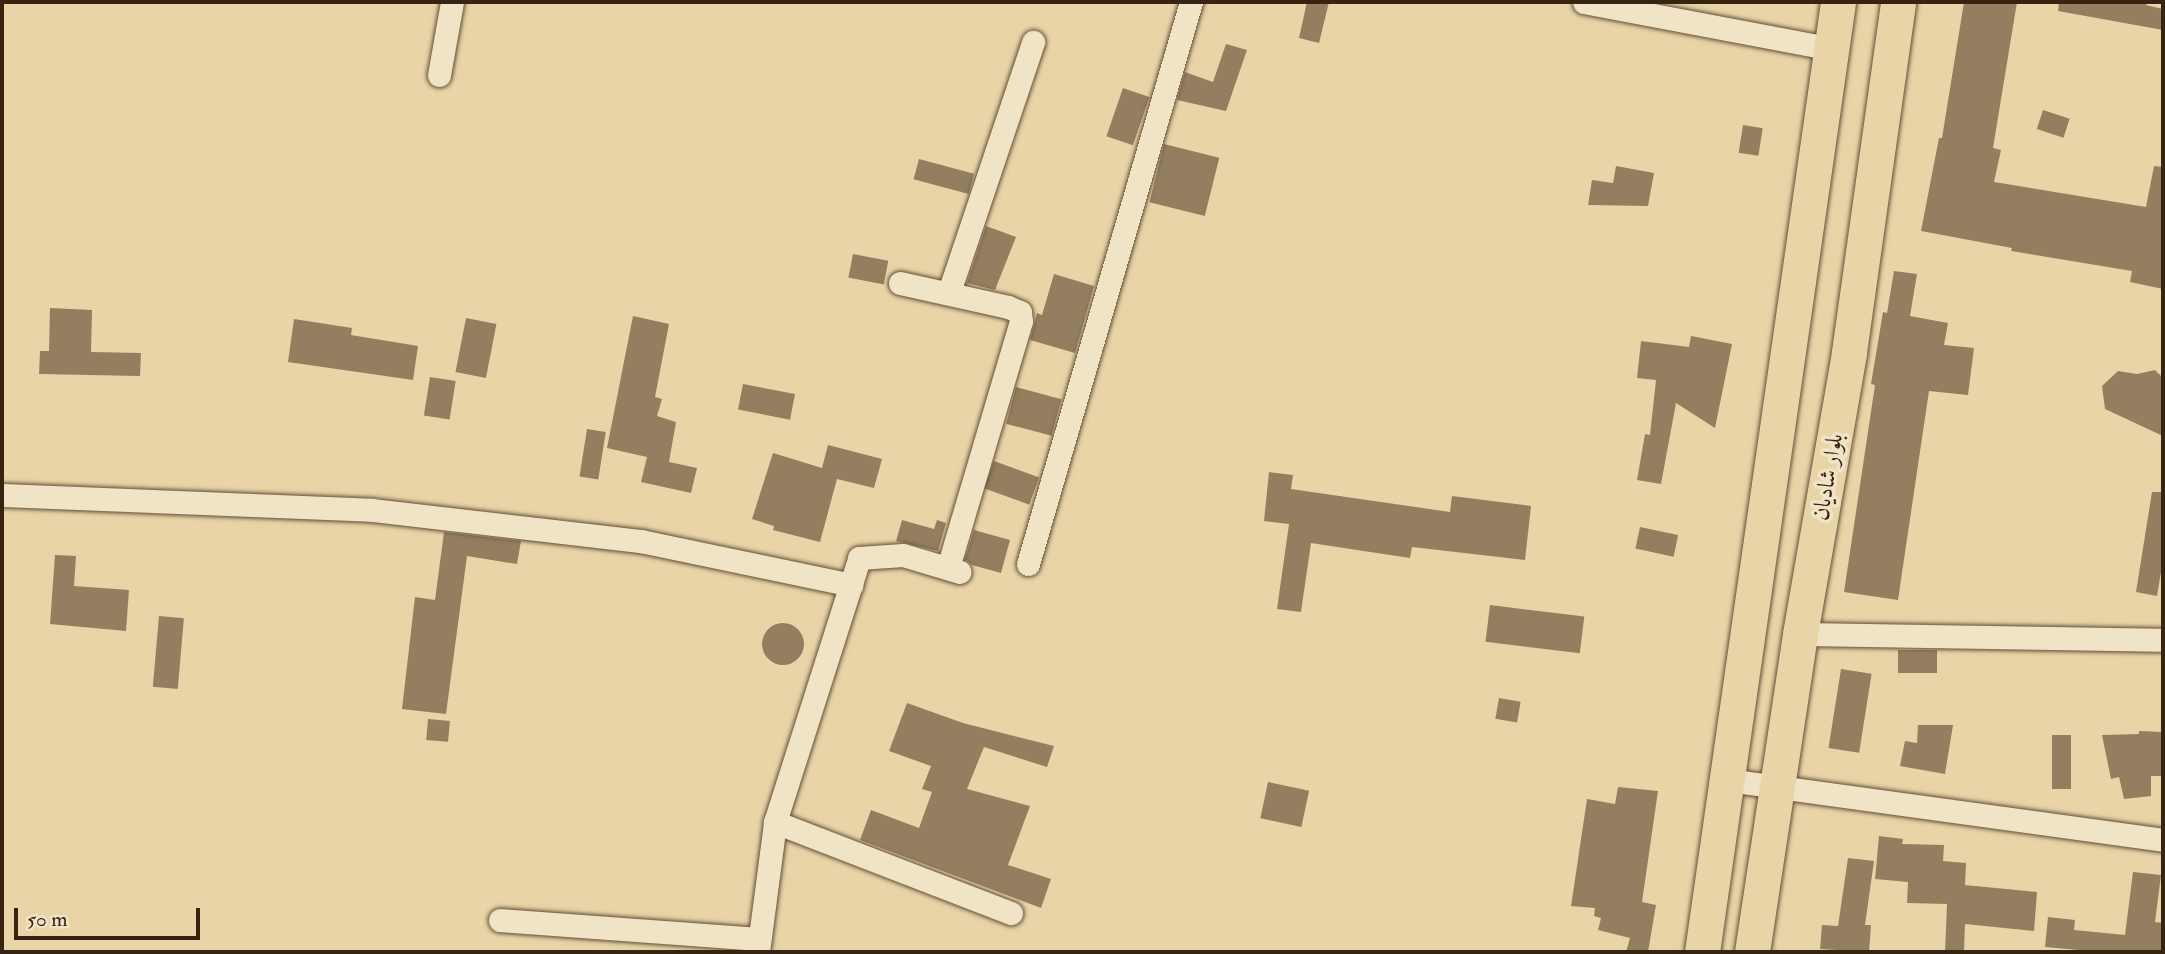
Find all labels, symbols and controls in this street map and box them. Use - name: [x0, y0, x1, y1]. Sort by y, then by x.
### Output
- street label: بلوار شادیان: [1807, 431, 1849, 523]
- scale bar: [18, 894, 203, 938]
- text: 50 m: [27, 906, 68, 933]

